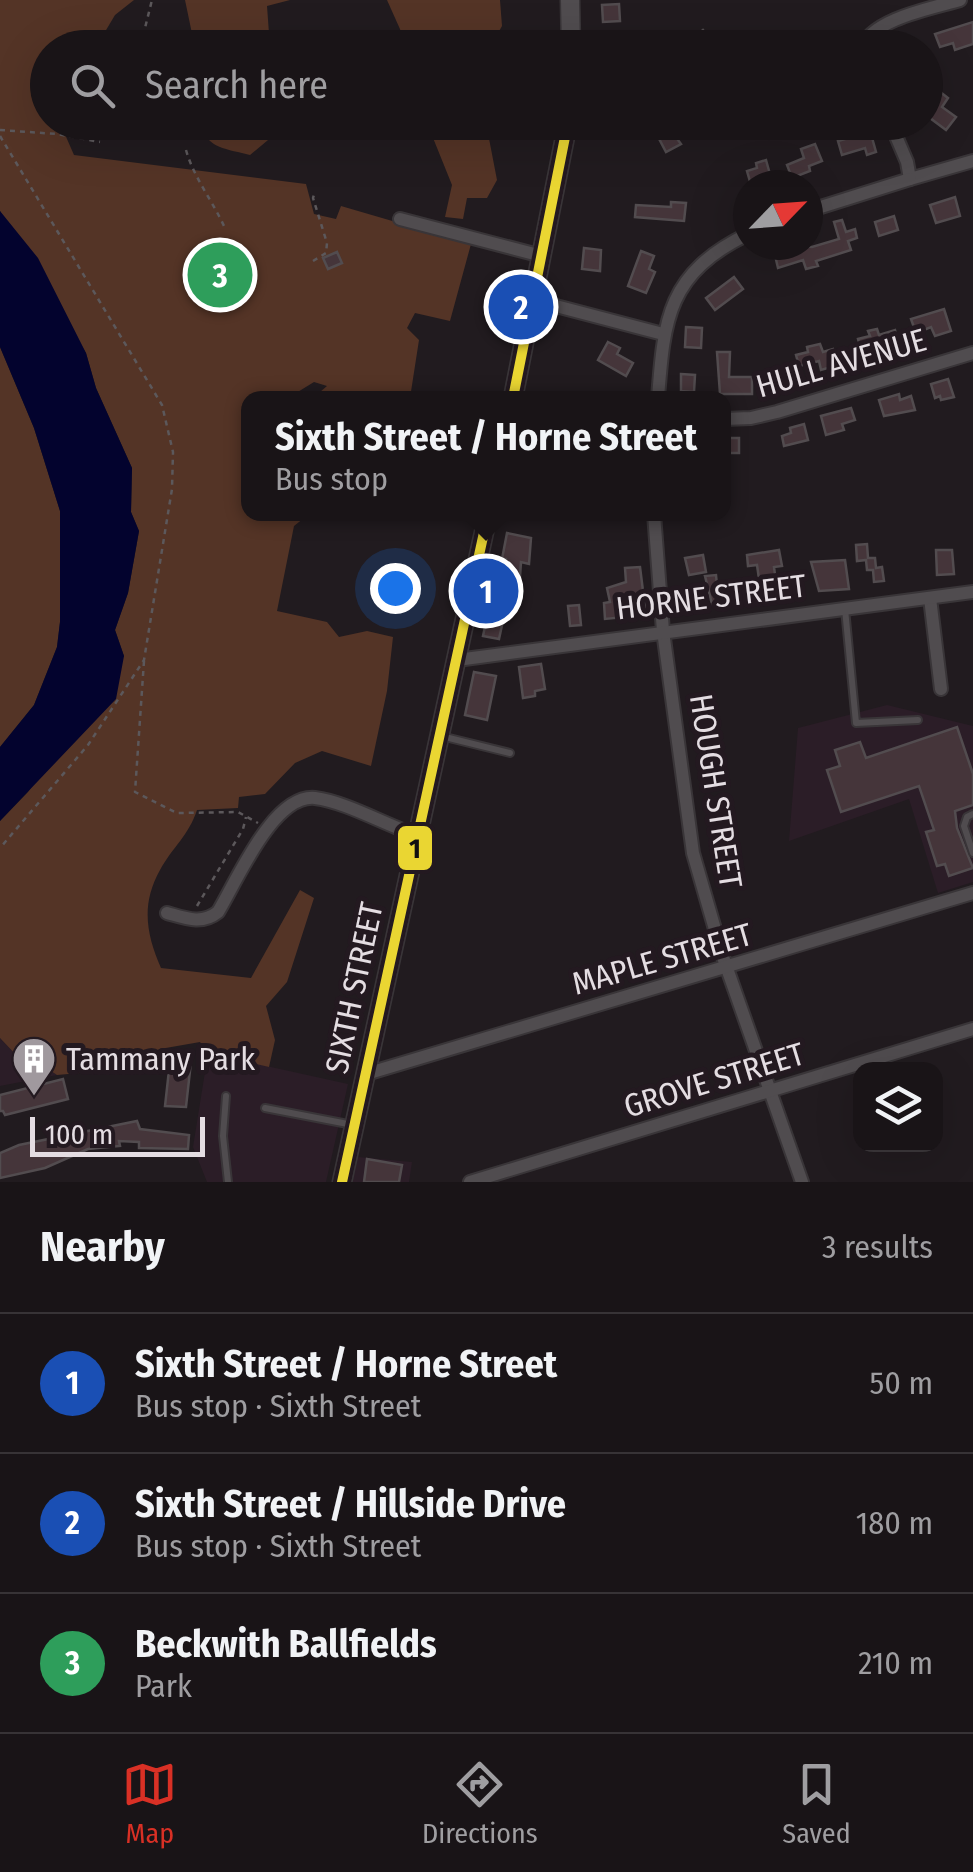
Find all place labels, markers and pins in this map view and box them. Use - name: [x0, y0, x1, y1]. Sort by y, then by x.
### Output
- pin: 3: [188, 238, 252, 312]
- pin: 2: [488, 270, 554, 344]
- pin: 1: [454, 554, 518, 628]
- building icon: Tammany Park: [11, 1036, 57, 1097]
- place label: Tammany Park: [66, 1040, 255, 1078]

